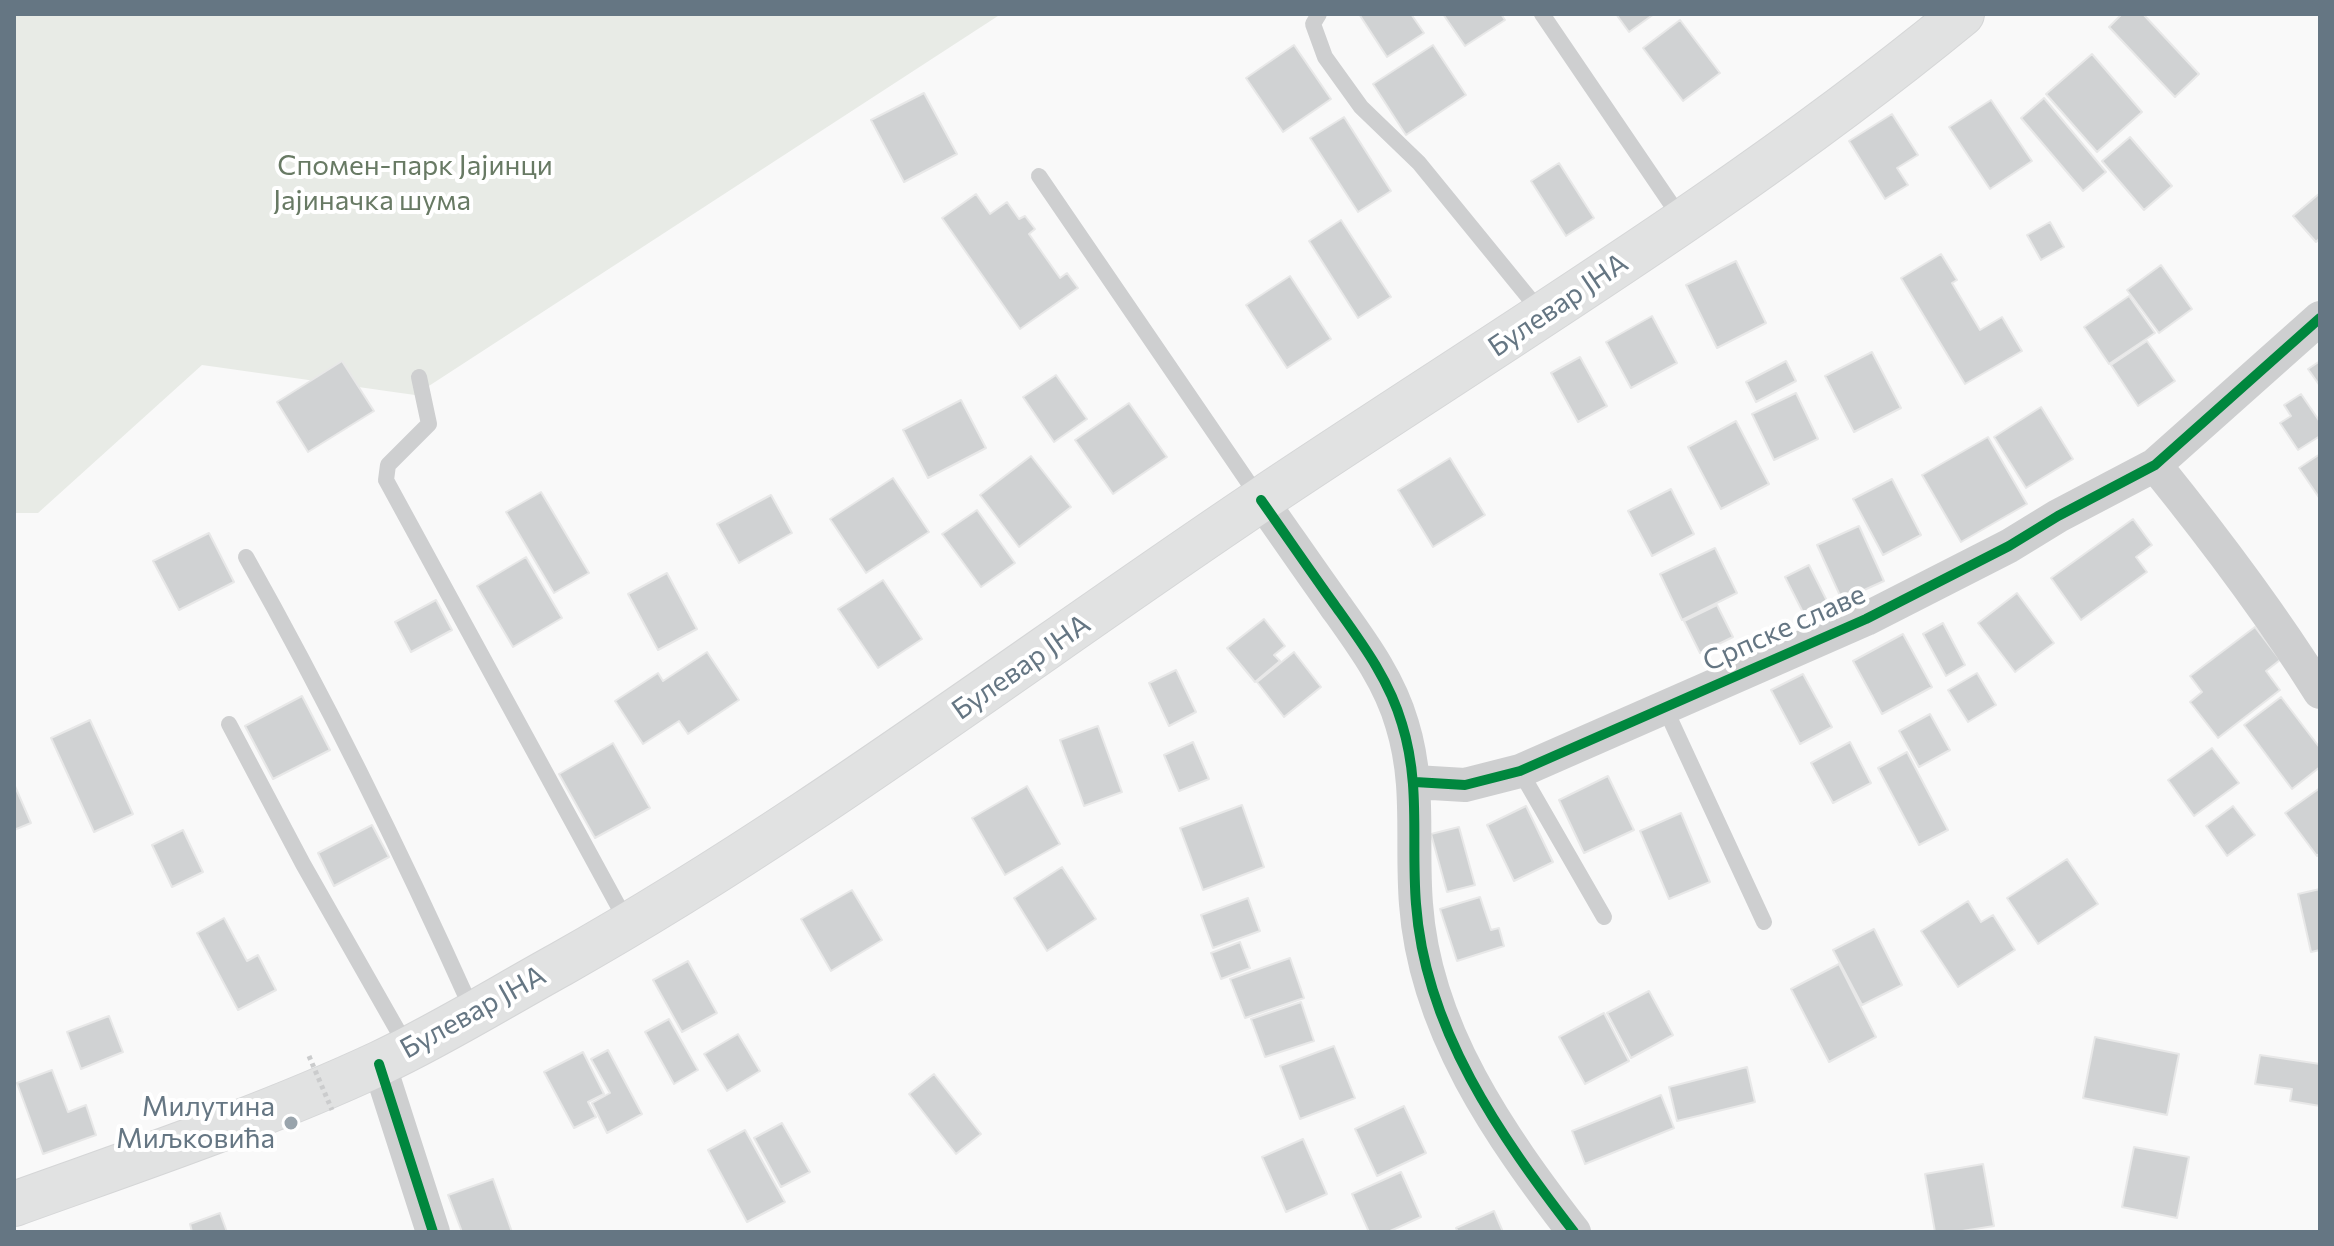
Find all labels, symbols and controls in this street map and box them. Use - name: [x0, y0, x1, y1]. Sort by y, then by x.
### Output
- park label: Спомен-парк Јајинци: [277, 149, 553, 183]
- park label: Јајиначка шума: [273, 184, 471, 218]
- street label: Булевар ЈНА: [1482, 246, 1634, 364]
- street label: Српске славе: [1698, 577, 1870, 679]
- street label: Булевар ЈНА: [945, 607, 1097, 727]
- street label: Булевар ЈНА: [394, 958, 552, 1066]
- place label: Милутина Миљковића: [116, 1090, 275, 1156]
- marker: Милутина Миљковића: [282, 1114, 300, 1132]

